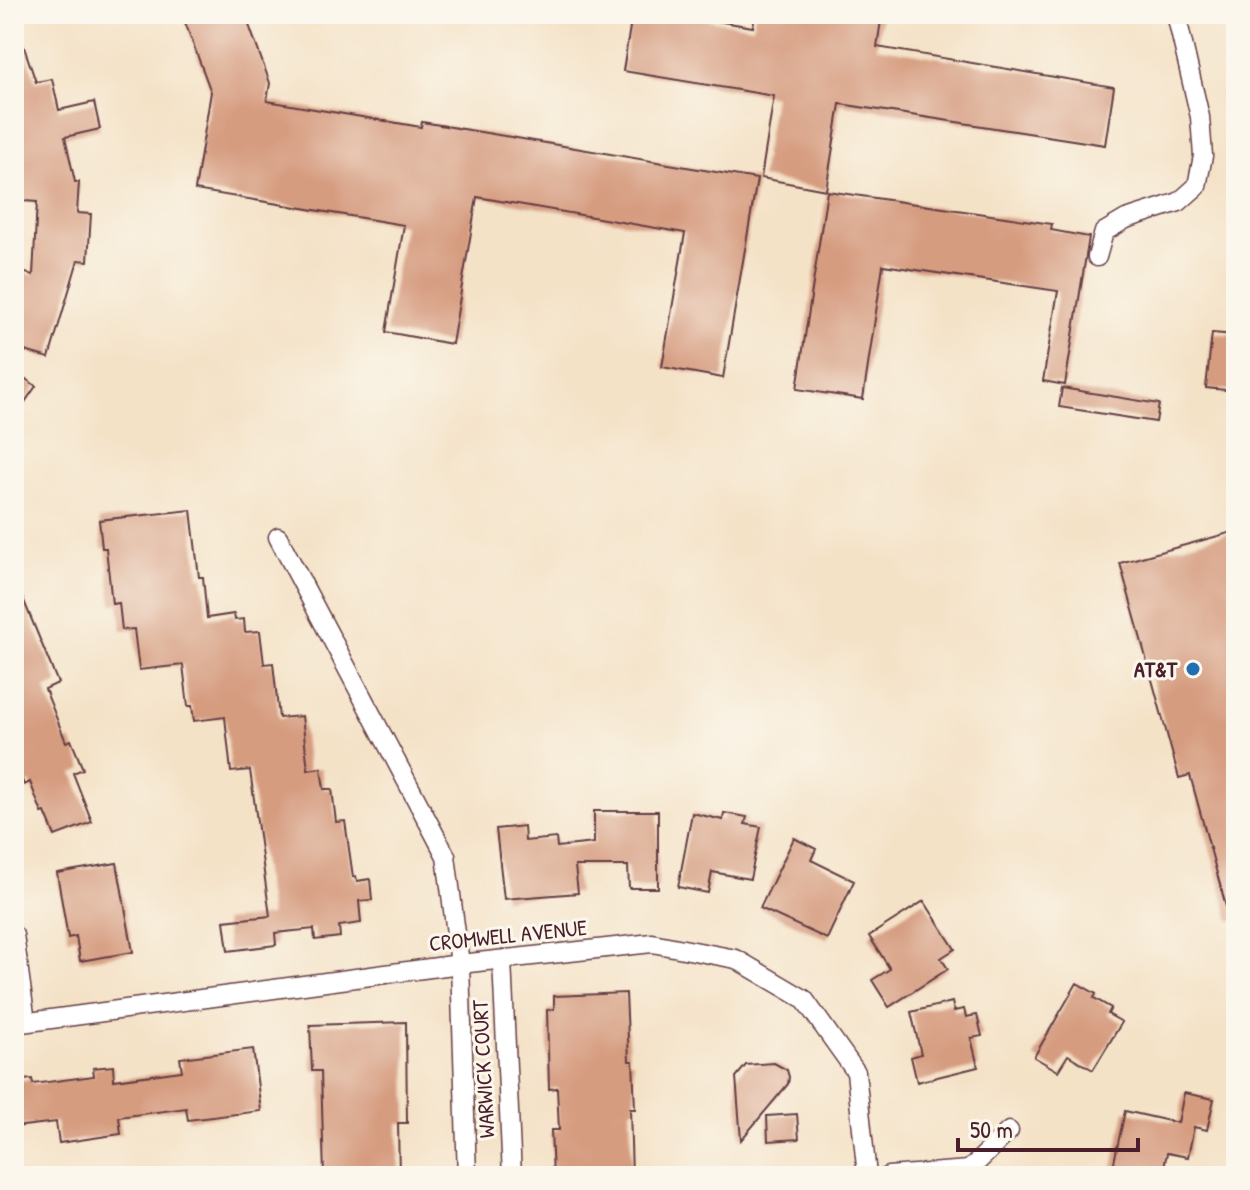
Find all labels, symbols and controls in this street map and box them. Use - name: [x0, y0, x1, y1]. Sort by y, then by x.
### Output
- place label: AT&T: [1134, 654, 1178, 684]
- marker: AT&T: [1184, 660, 1202, 678]
- street label: CROMWELL AVENUE: [428, 912, 589, 958]
- street label: WARWICK COURT: [464, 998, 502, 1139]
- scale bar: [958, 1102, 1138, 1152]
- text: 50 m: [970, 1113, 1013, 1145]

